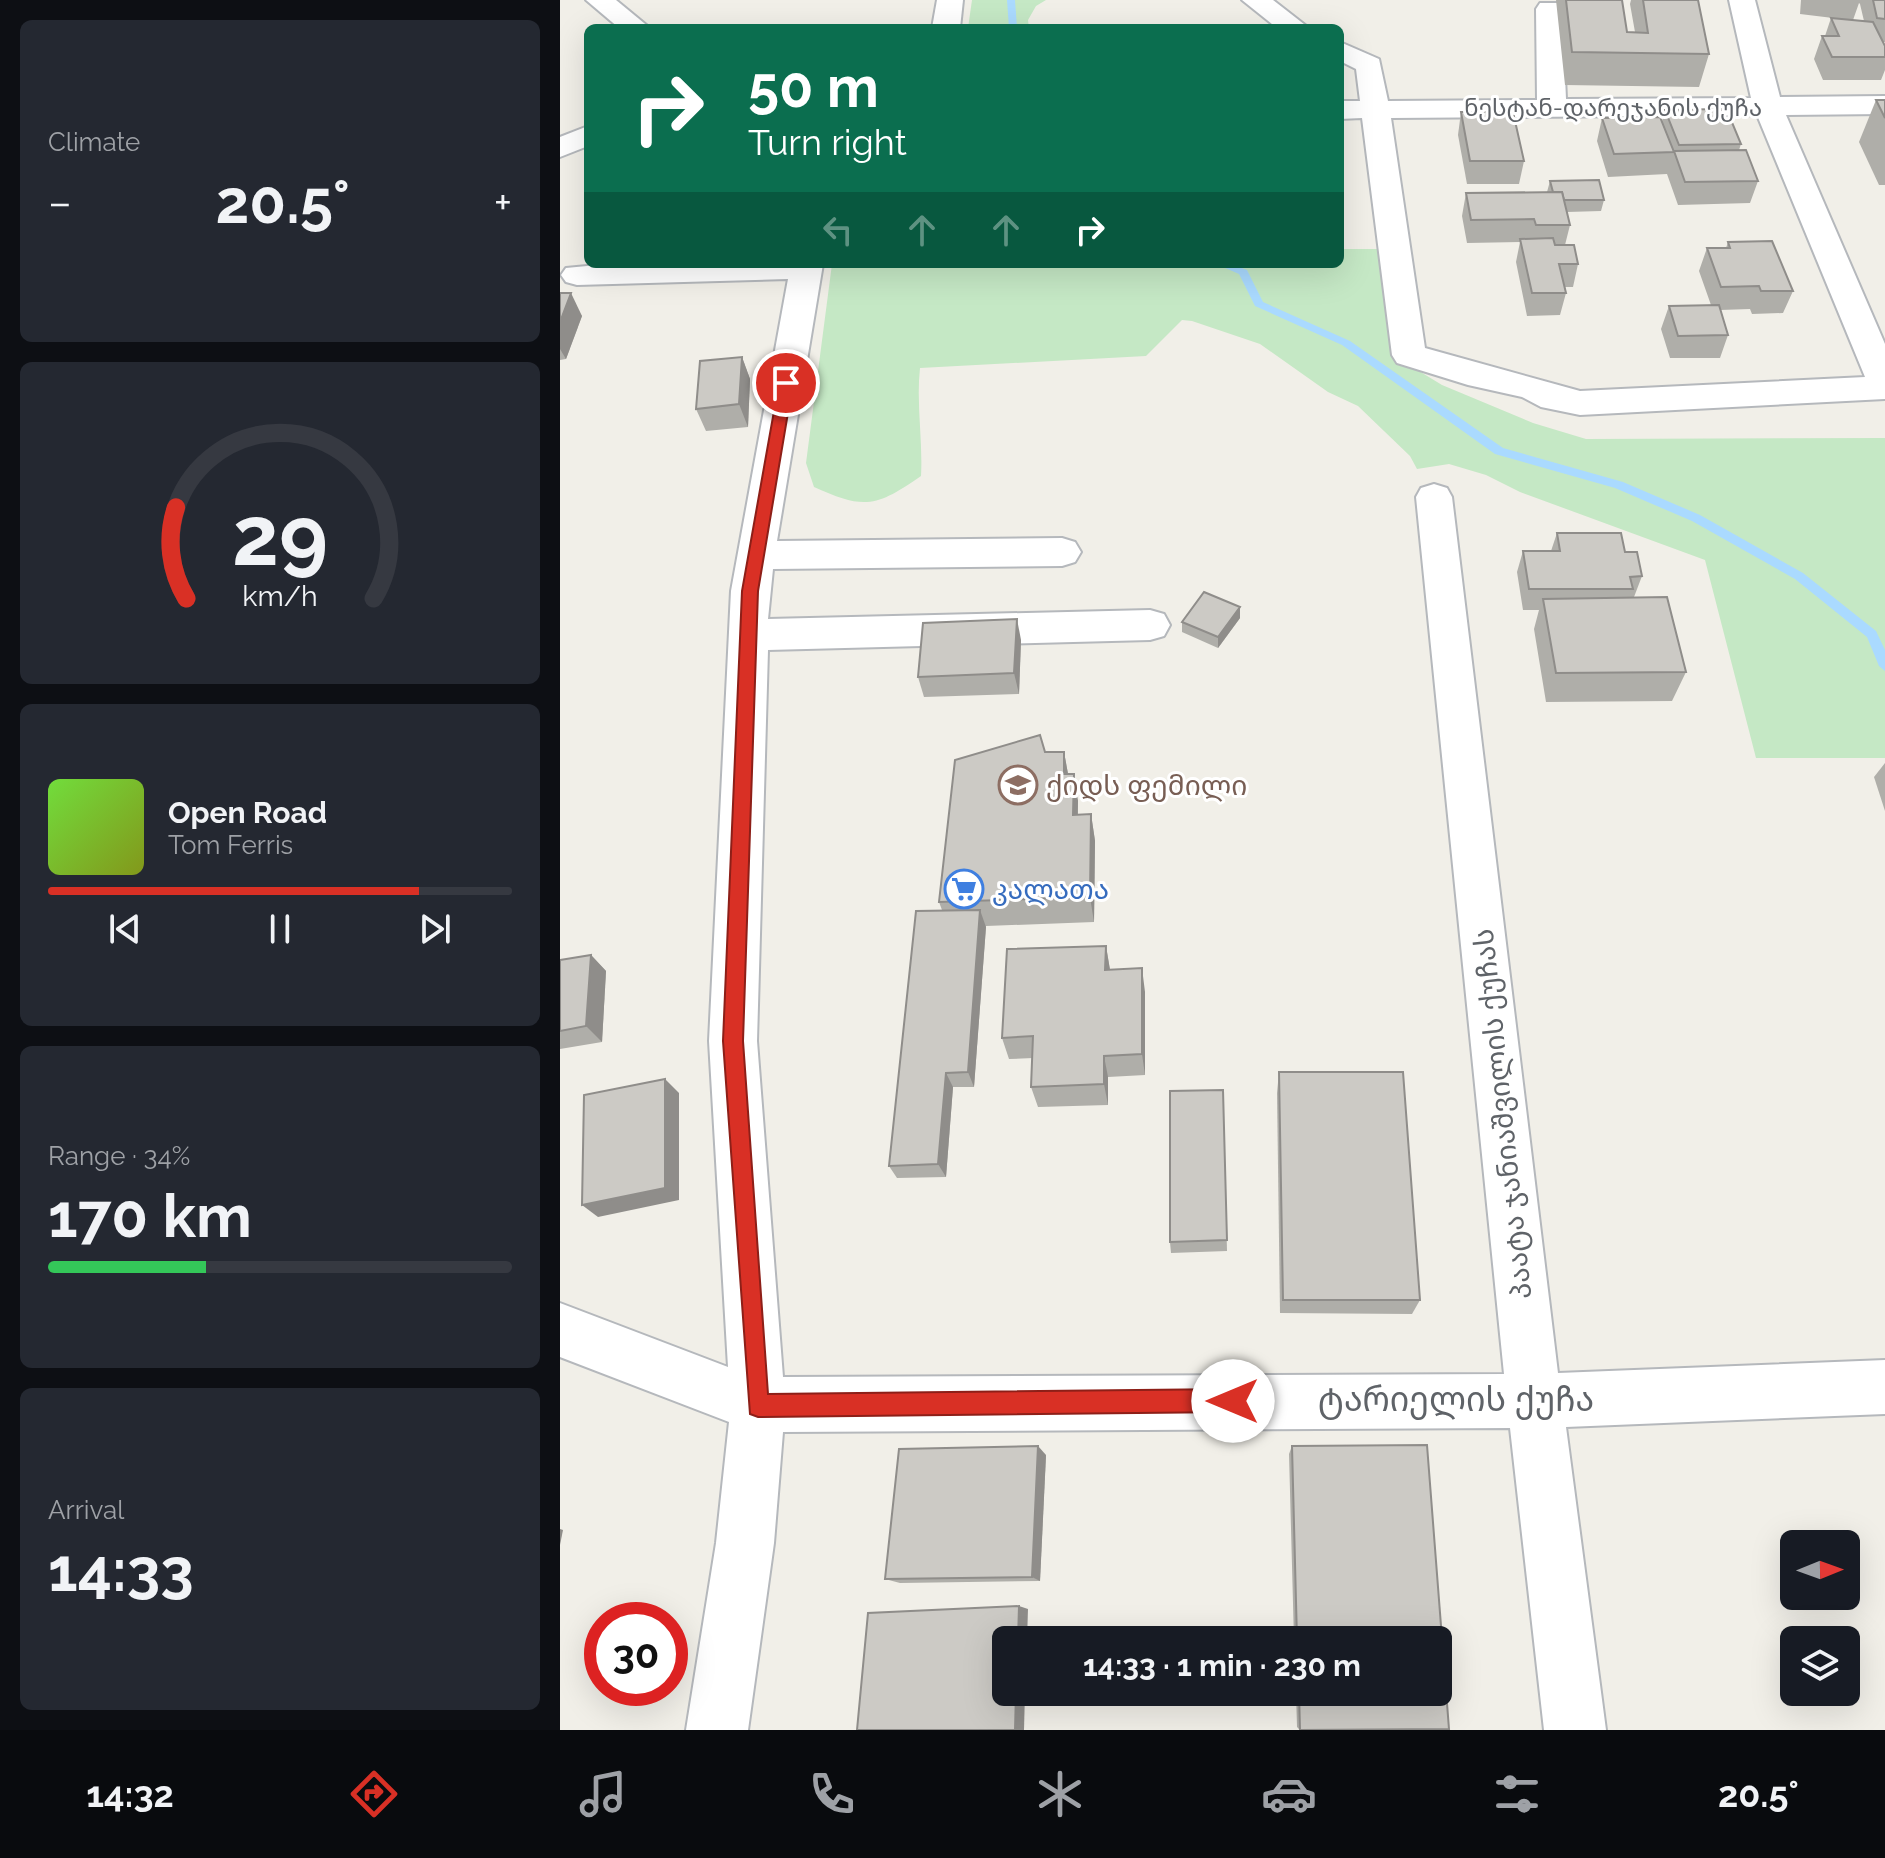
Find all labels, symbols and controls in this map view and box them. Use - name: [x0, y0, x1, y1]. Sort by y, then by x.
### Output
- text: 50 m: [748, 54, 879, 120]
- icon: right: [616, 56, 720, 160]
- street label: ნესტან-დარეჯანის ქუჩა: [1464, 93, 1762, 122]
- text: Turn right: [748, 121, 907, 163]
- text: Climate: [48, 127, 140, 157]
- text: 20.5°: [215, 167, 350, 237]
- text: −: [48, 177, 72, 228]
- text: +: [494, 177, 512, 228]
- icon: left: [816, 208, 860, 252]
- icon: ahead: [900, 208, 944, 252]
- icon: ahead: [984, 208, 1028, 252]
- icon: right: [1068, 208, 1112, 252]
- pin: [752, 349, 820, 417]
- icon: arrive: [764, 361, 808, 405]
- text: 29: [232, 487, 328, 584]
- text: km/h: [242, 579, 318, 613]
- school or university icon: ქიდს ფემილი: [997, 764, 1039, 806]
- place label: ქიდს ფემილი: [1046, 769, 1247, 802]
- text: Open Road: [168, 795, 327, 830]
- text: Tom Ferris: [168, 830, 293, 860]
- supermarket icon: კალათა: [943, 868, 985, 910]
- place label: კალათა: [992, 873, 1109, 906]
- icon: previous: [103, 907, 147, 951]
- icon: pause: [258, 907, 302, 951]
- icon: next: [413, 907, 457, 951]
- street label: პაატა ჯანიაშვილის ქუჩას: [1467, 927, 1538, 1301]
- text: Range · 34%: [48, 1141, 190, 1171]
- text: 170 km: [48, 1181, 252, 1251]
- position arrow: [1191, 1359, 1275, 1443]
- street label: ტარიელის ქუჩა: [1318, 1379, 1594, 1420]
- text: Arrival: [48, 1495, 124, 1525]
- north arrow: [1780, 1530, 1860, 1610]
- map controls: [1780, 1530, 1860, 1706]
- text: 14:33: [48, 1535, 194, 1605]
- speed limit sign: 30: [584, 1602, 688, 1706]
- button: layers: [1780, 1626, 1860, 1706]
- text: 14:33 · 1 min · 230 m: [1083, 1648, 1361, 1683]
- icon: directions: [346, 1766, 402, 1822]
- icon: music: [575, 1766, 631, 1822]
- icon: phone: [804, 1766, 860, 1822]
- icon: climate: [1032, 1766, 1088, 1822]
- icon: car: [1261, 1766, 1317, 1822]
- icon: filters: [1489, 1766, 1545, 1822]
- text: 14:32: [86, 1773, 174, 1815]
- text: 20.5°: [1718, 1773, 1799, 1815]

